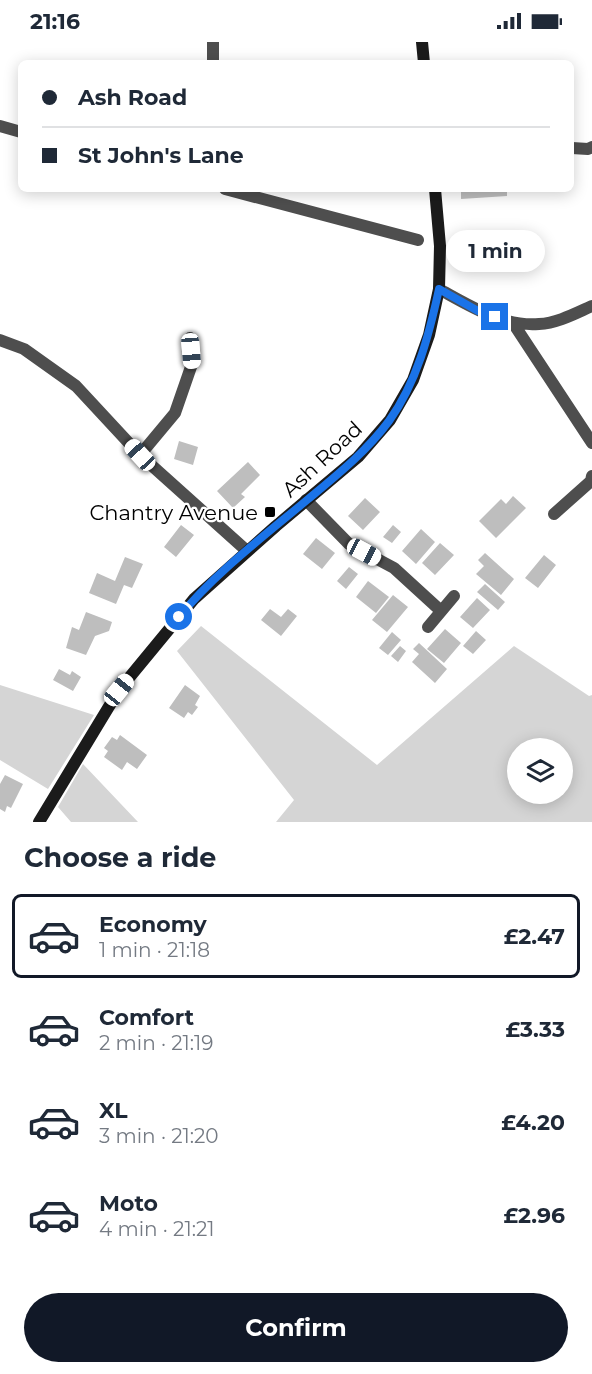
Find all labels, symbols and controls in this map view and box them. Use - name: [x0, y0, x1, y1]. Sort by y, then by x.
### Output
- text: 21:16: [30, 8, 80, 35]
- text: Ash Road: [78, 84, 187, 111]
- text: St John's Lane: [78, 142, 244, 169]
- callout: 1 min: [446, 230, 544, 272]
- text: 1 min: [468, 239, 523, 263]
- route end: [481, 303, 508, 330]
- car: [180, 332, 202, 370]
- street label: Ash Road: [277, 416, 367, 502]
- car: [121, 436, 159, 474]
- place label: Chantry Avenue: [89, 500, 258, 525]
- marker: Chantry Avenue: [263, 505, 277, 519]
- car: [344, 536, 384, 568]
- route start: [165, 603, 192, 630]
- car: [101, 670, 137, 710]
- map controls: [507, 738, 573, 804]
- button: layers: [507, 738, 573, 804]
- text: Choose a ride: [24, 841, 216, 874]
- icon: car: [27, 909, 81, 963]
- text: Economy: [99, 911, 207, 938]
- text: £2.47: [504, 923, 565, 950]
- text: 1 min · 21:18: [99, 938, 210, 962]
- icon: car: [27, 1002, 81, 1056]
- text: Comfort: [99, 1004, 194, 1031]
- text: £3.33: [506, 1016, 565, 1043]
- text: 2 min · 21:19: [99, 1031, 213, 1055]
- icon: car: [27, 1095, 81, 1149]
- text: XL: [99, 1097, 128, 1124]
- text: £4.20: [501, 1109, 565, 1136]
- text: 3 min · 21:20: [99, 1124, 219, 1148]
- icon: car: [27, 1188, 81, 1242]
- text: Moto: [99, 1190, 158, 1217]
- text: £2.96: [504, 1202, 565, 1229]
- text: 4 min · 21:21: [99, 1217, 215, 1241]
- button: Confirm: [24, 1293, 568, 1362]

